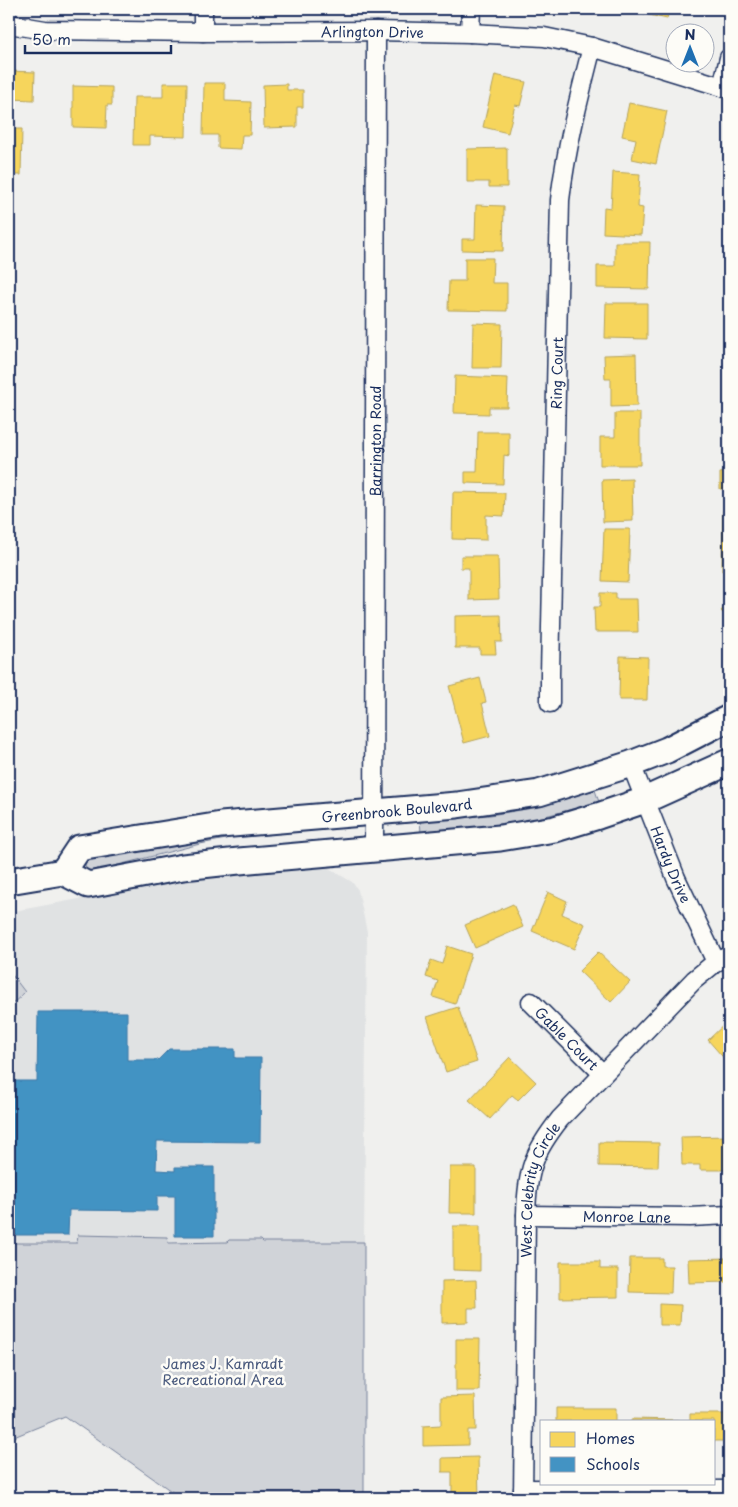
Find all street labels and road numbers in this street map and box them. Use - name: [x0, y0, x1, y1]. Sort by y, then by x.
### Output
- street label: Arlington Drive: [321, 20, 424, 43]
- street label: Ring Court: [545, 336, 568, 409]
- street label: Barrington Road: [364, 386, 386, 496]
- street label: Greenbrook Boulevard: [321, 792, 474, 827]
- street label: Hardy Drive: [646, 823, 697, 906]
- street label: Gable Court: [530, 1001, 604, 1075]
- street label: West Celebrity Circle: [515, 1117, 565, 1258]
- street label: Monroe Lane: [583, 1205, 672, 1227]

